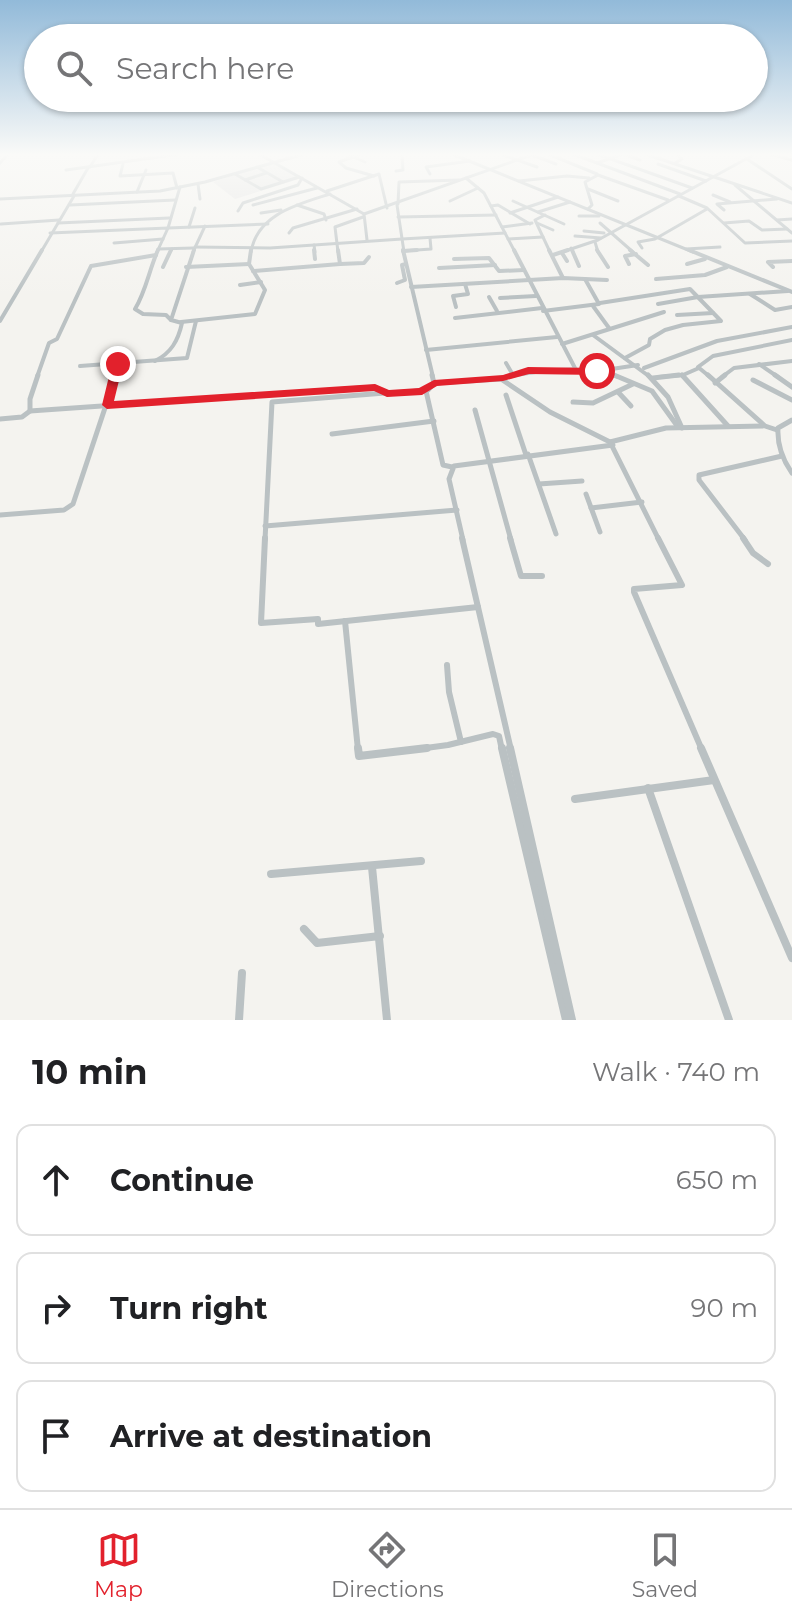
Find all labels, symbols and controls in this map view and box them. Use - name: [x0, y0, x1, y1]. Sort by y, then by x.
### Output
- search box: [24, 24, 768, 112]
- icon: search: [52, 46, 96, 90]
- text: Search here: [116, 50, 294, 87]
- route end: [100, 346, 136, 382]
- route start: [579, 353, 615, 389]
- text: 10 min: [32, 1051, 147, 1093]
- text: Walk · 740 m: [592, 1056, 760, 1088]
- icon: ahead: [34, 1158, 78, 1202]
- text: Continue: [110, 1162, 254, 1199]
- text: 650 m: [676, 1164, 758, 1196]
- icon: right: [34, 1286, 78, 1330]
- text: Turn right: [110, 1290, 267, 1327]
- text: 90 m: [691, 1292, 758, 1324]
- icon: arrive: [34, 1414, 78, 1458]
- text: Arrive at destination: [110, 1418, 432, 1455]
- tab: Map: [94, 1528, 143, 1603]
- tab: Directions: [331, 1528, 444, 1603]
- tab: Saved: [632, 1528, 698, 1603]

